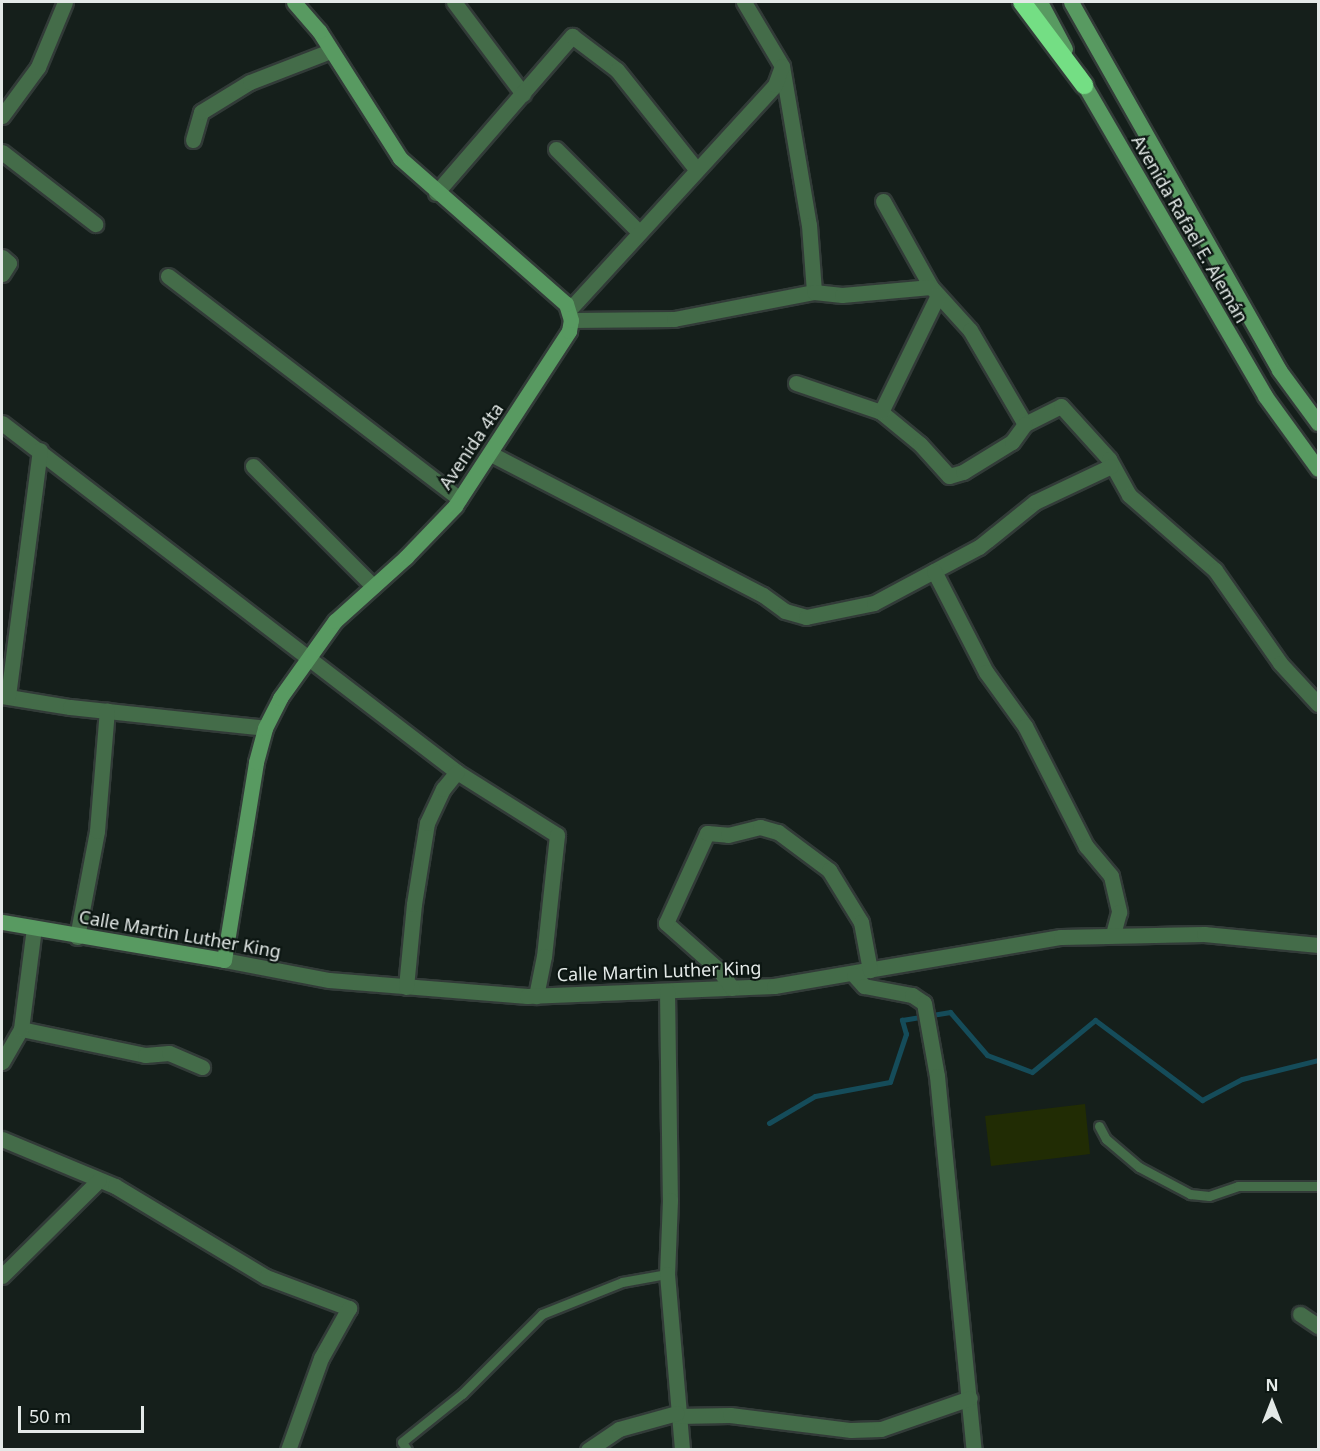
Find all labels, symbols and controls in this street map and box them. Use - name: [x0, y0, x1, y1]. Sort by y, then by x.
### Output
- street label: Avenida Rafael E. Alemán: [1127, 131, 1253, 327]
- street label: Avenida 4ta: [434, 399, 508, 493]
- street label: Calle Martin Luther King: [77, 906, 283, 962]
- street label: Calle Martin Luther King: [556, 957, 762, 985]
- north arrow: [1242, 1373, 1302, 1433]
- text: N: [1265, 1374, 1279, 1396]
- scale bar: [21, 1394, 147, 1432]
- text: 50 m: [29, 1404, 71, 1428]

